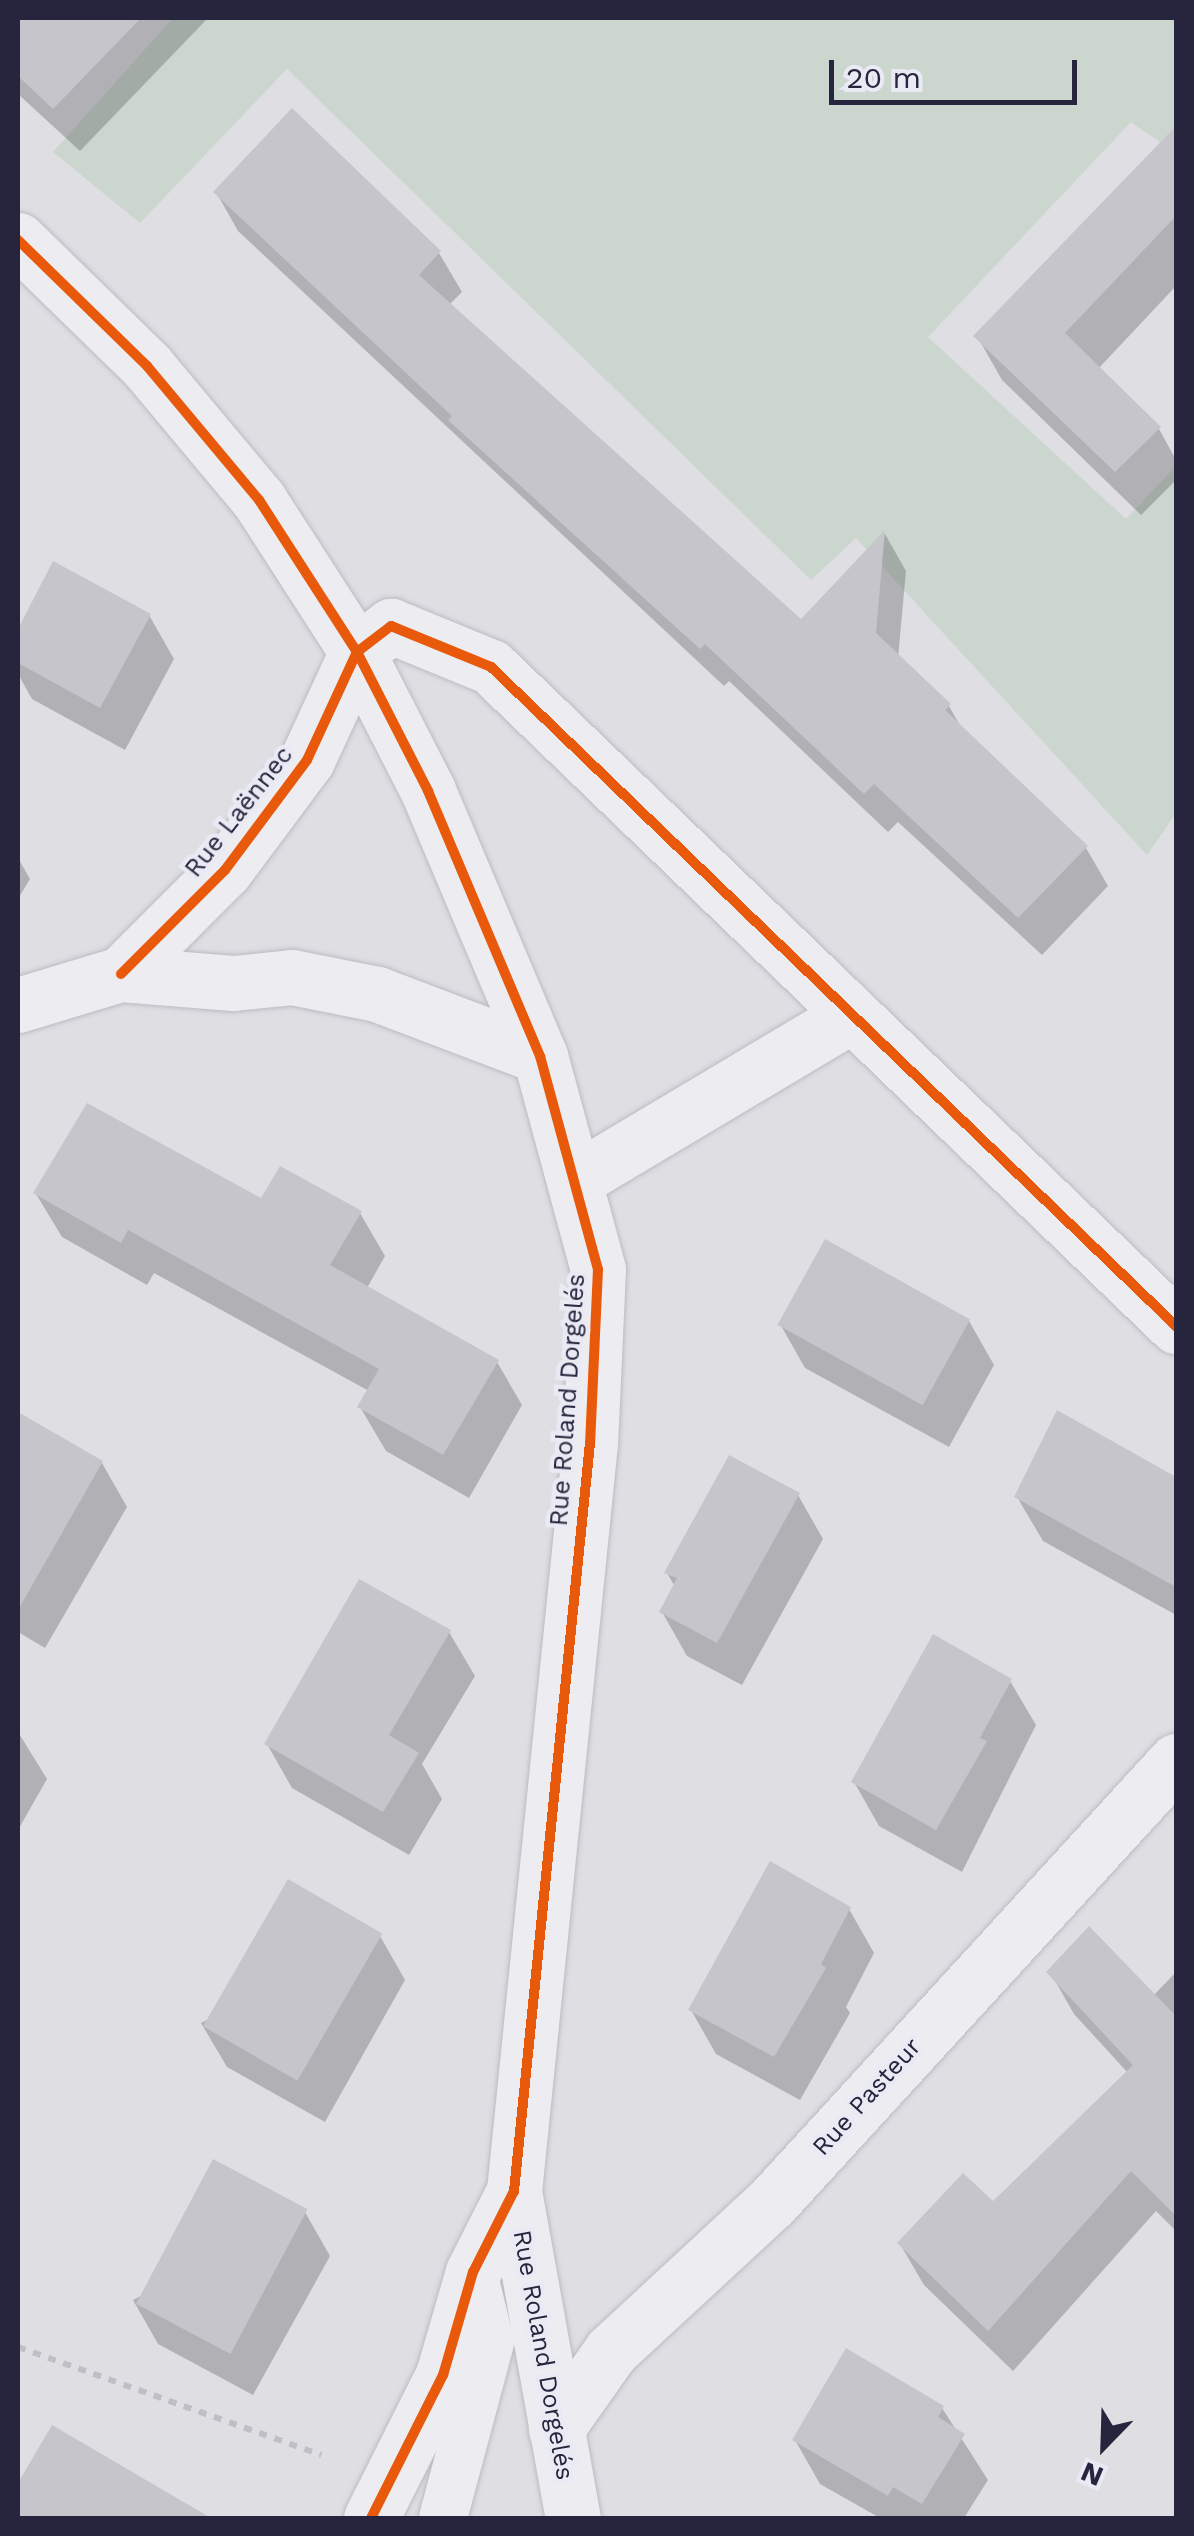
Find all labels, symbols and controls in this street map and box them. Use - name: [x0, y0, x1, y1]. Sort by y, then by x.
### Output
- scale bar: [834, 40, 1082, 102]
- text: 20 m: [846, 60, 921, 95]
- street label: Rue Laënnec: [179, 741, 299, 883]
- street label: Rue Roland Dorgelés: [544, 1273, 592, 1527]
- street label: Rue Pasteur: [806, 2032, 928, 2162]
- street label: Rue Roland Dorgelés: [506, 2228, 580, 2482]
- north arrow: [1054, 2396, 1154, 2496]
- text: N: [1076, 2455, 1108, 2493]

